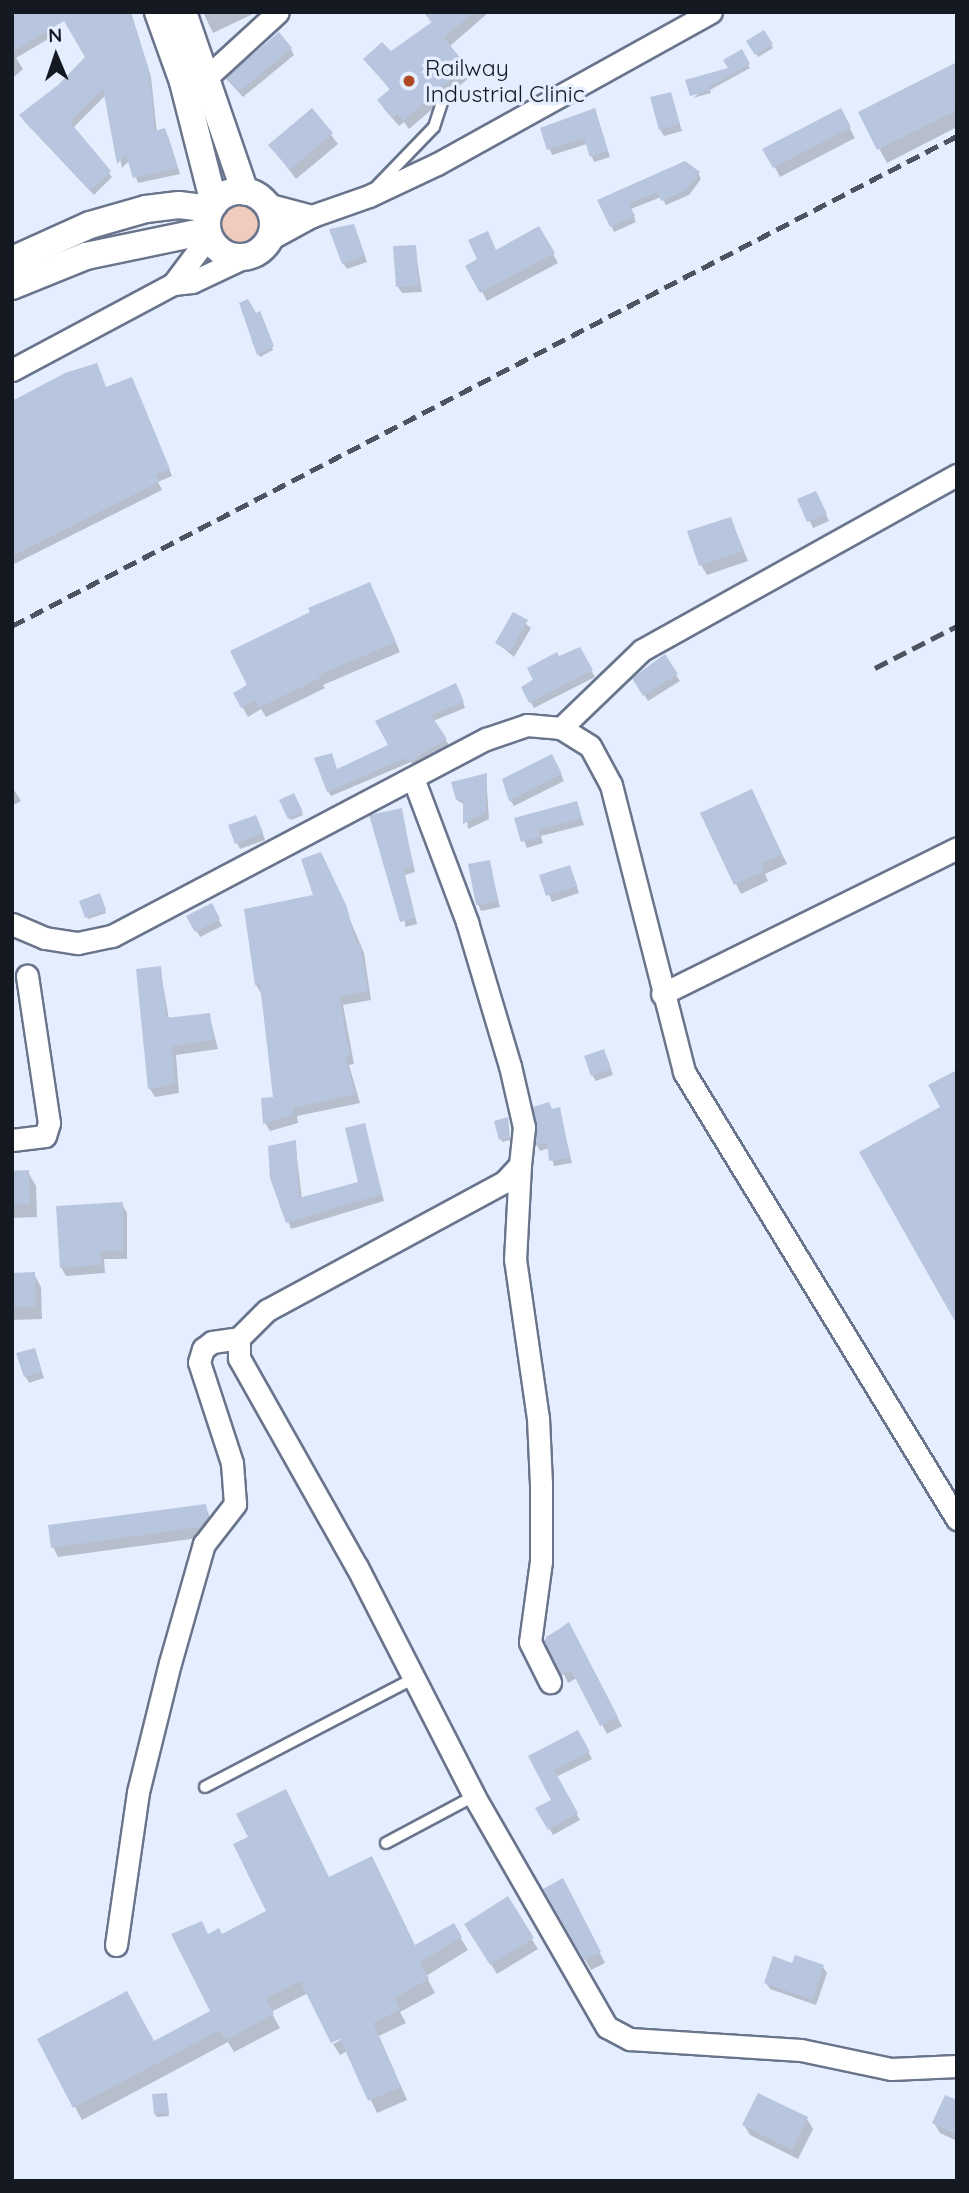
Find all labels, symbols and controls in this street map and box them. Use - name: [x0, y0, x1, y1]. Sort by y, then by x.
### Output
- north arrow: [21, 21, 91, 91]
- text: N: [48, 23, 63, 47]
- place label: Railway Industrial Clinic: [425, 54, 585, 108]
- marker: Railway Industrial Clinic: [399, 71, 419, 91]

